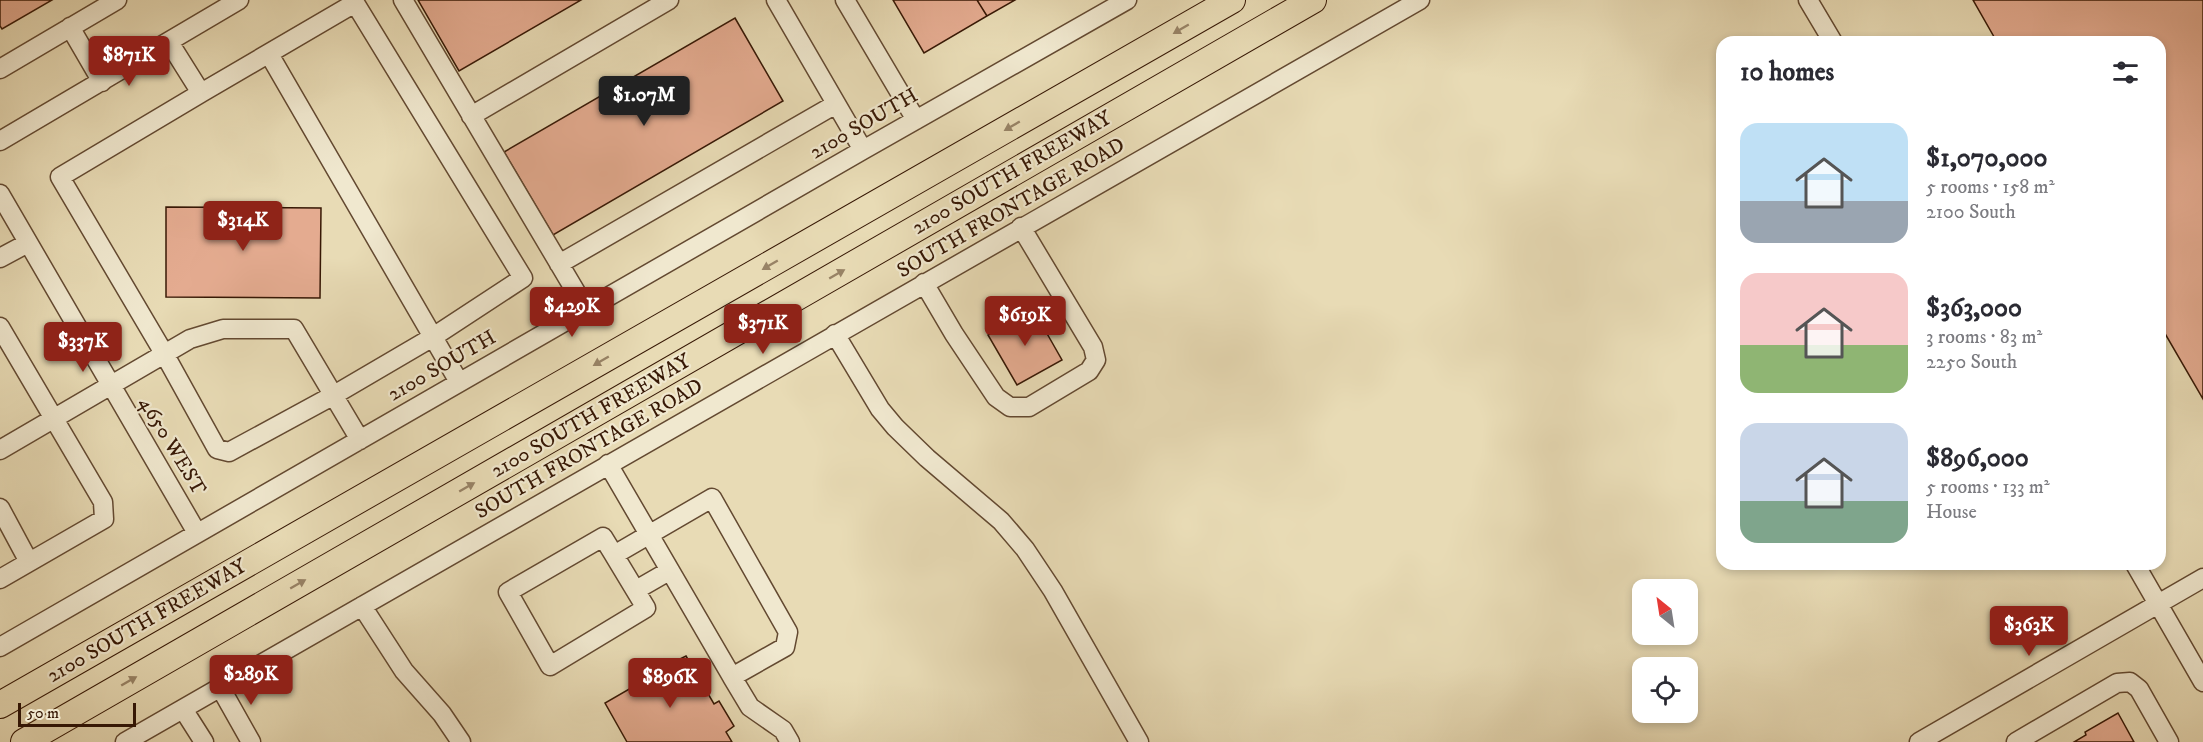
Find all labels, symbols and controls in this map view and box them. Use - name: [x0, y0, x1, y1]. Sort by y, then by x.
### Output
- one-way arrow: [1172, 24, 1189, 34]
- pin: $871K: [87, 36, 171, 87]
- text: $871K: [103, 43, 155, 68]
- text: 10 homes: [1740, 56, 1834, 89]
- icon: filters: [2109, 56, 2142, 89]
- pin: $1.07M: [595, 76, 693, 127]
- text: $1.07M: [613, 83, 675, 108]
- street label: 2100 SOUTH: [805, 83, 923, 165]
- street label: 2100 SOUTH FREEWAY: [907, 105, 1117, 241]
- one-way arrow: [1003, 121, 1020, 131]
- street label: SOUTH FRONTAGE ROAD: [892, 132, 1130, 284]
- text: $1,070,000: [1926, 142, 2047, 175]
- icon: home: [1788, 147, 1860, 219]
- text: 5 rooms · 158 m²: [1926, 175, 2055, 200]
- text: 2100 South: [1926, 200, 2016, 225]
- pin: $314K: [201, 201, 285, 252]
- text: $314K: [217, 208, 269, 233]
- one-way arrow: [762, 259, 778, 270]
- one-way arrow: [828, 270, 845, 280]
- pin: $429K: [530, 287, 614, 338]
- text: $363,000: [1926, 292, 2022, 325]
- text: $429K: [544, 294, 600, 319]
- pin: $619K: [983, 296, 1067, 347]
- icon: home: [1788, 297, 1860, 369]
- text: $619K: [999, 303, 1051, 328]
- pin: $371K: [721, 304, 805, 355]
- text: $371K: [738, 311, 788, 336]
- pin: $337K: [41, 322, 125, 373]
- street label: 2100 SOUTH: [383, 325, 501, 407]
- text: 3 rooms · 83 m²: [1926, 325, 2042, 350]
- text: $337K: [58, 329, 108, 354]
- street label: 2100 SOUTH FREEWAY: [486, 348, 696, 484]
- text: 2250 South: [1926, 350, 2017, 375]
- one-way arrow: [593, 356, 609, 367]
- street label: SOUTH FRONTAGE ROAD: [470, 373, 708, 525]
- street label: 4650 WEST: [132, 392, 212, 500]
- text: $896,000: [1926, 442, 2029, 475]
- icon: home: [1788, 447, 1860, 519]
- text: 5 rooms · 133 m²: [1926, 475, 2050, 500]
- one-way arrow: [459, 482, 476, 492]
- text: House: [1926, 500, 1977, 525]
- street label: 2100 SOUTH FREEWAY: [42, 553, 252, 689]
- one-way arrow: [290, 579, 307, 589]
- north arrow: [1632, 579, 1698, 645]
- map controls: [1632, 579, 1698, 723]
- pin: $363K: [1987, 606, 2071, 657]
- text: $363K: [2004, 613, 2054, 638]
- pin: $289K: [209, 655, 293, 706]
- button: locate: [1632, 657, 1698, 723]
- pin: $896K: [628, 658, 712, 709]
- text: $289K: [224, 662, 278, 687]
- text: $896K: [642, 665, 698, 690]
- one-way arrow: [121, 676, 137, 687]
- scale bar: [18, 700, 136, 728]
- text: 50 m: [27, 703, 59, 723]

